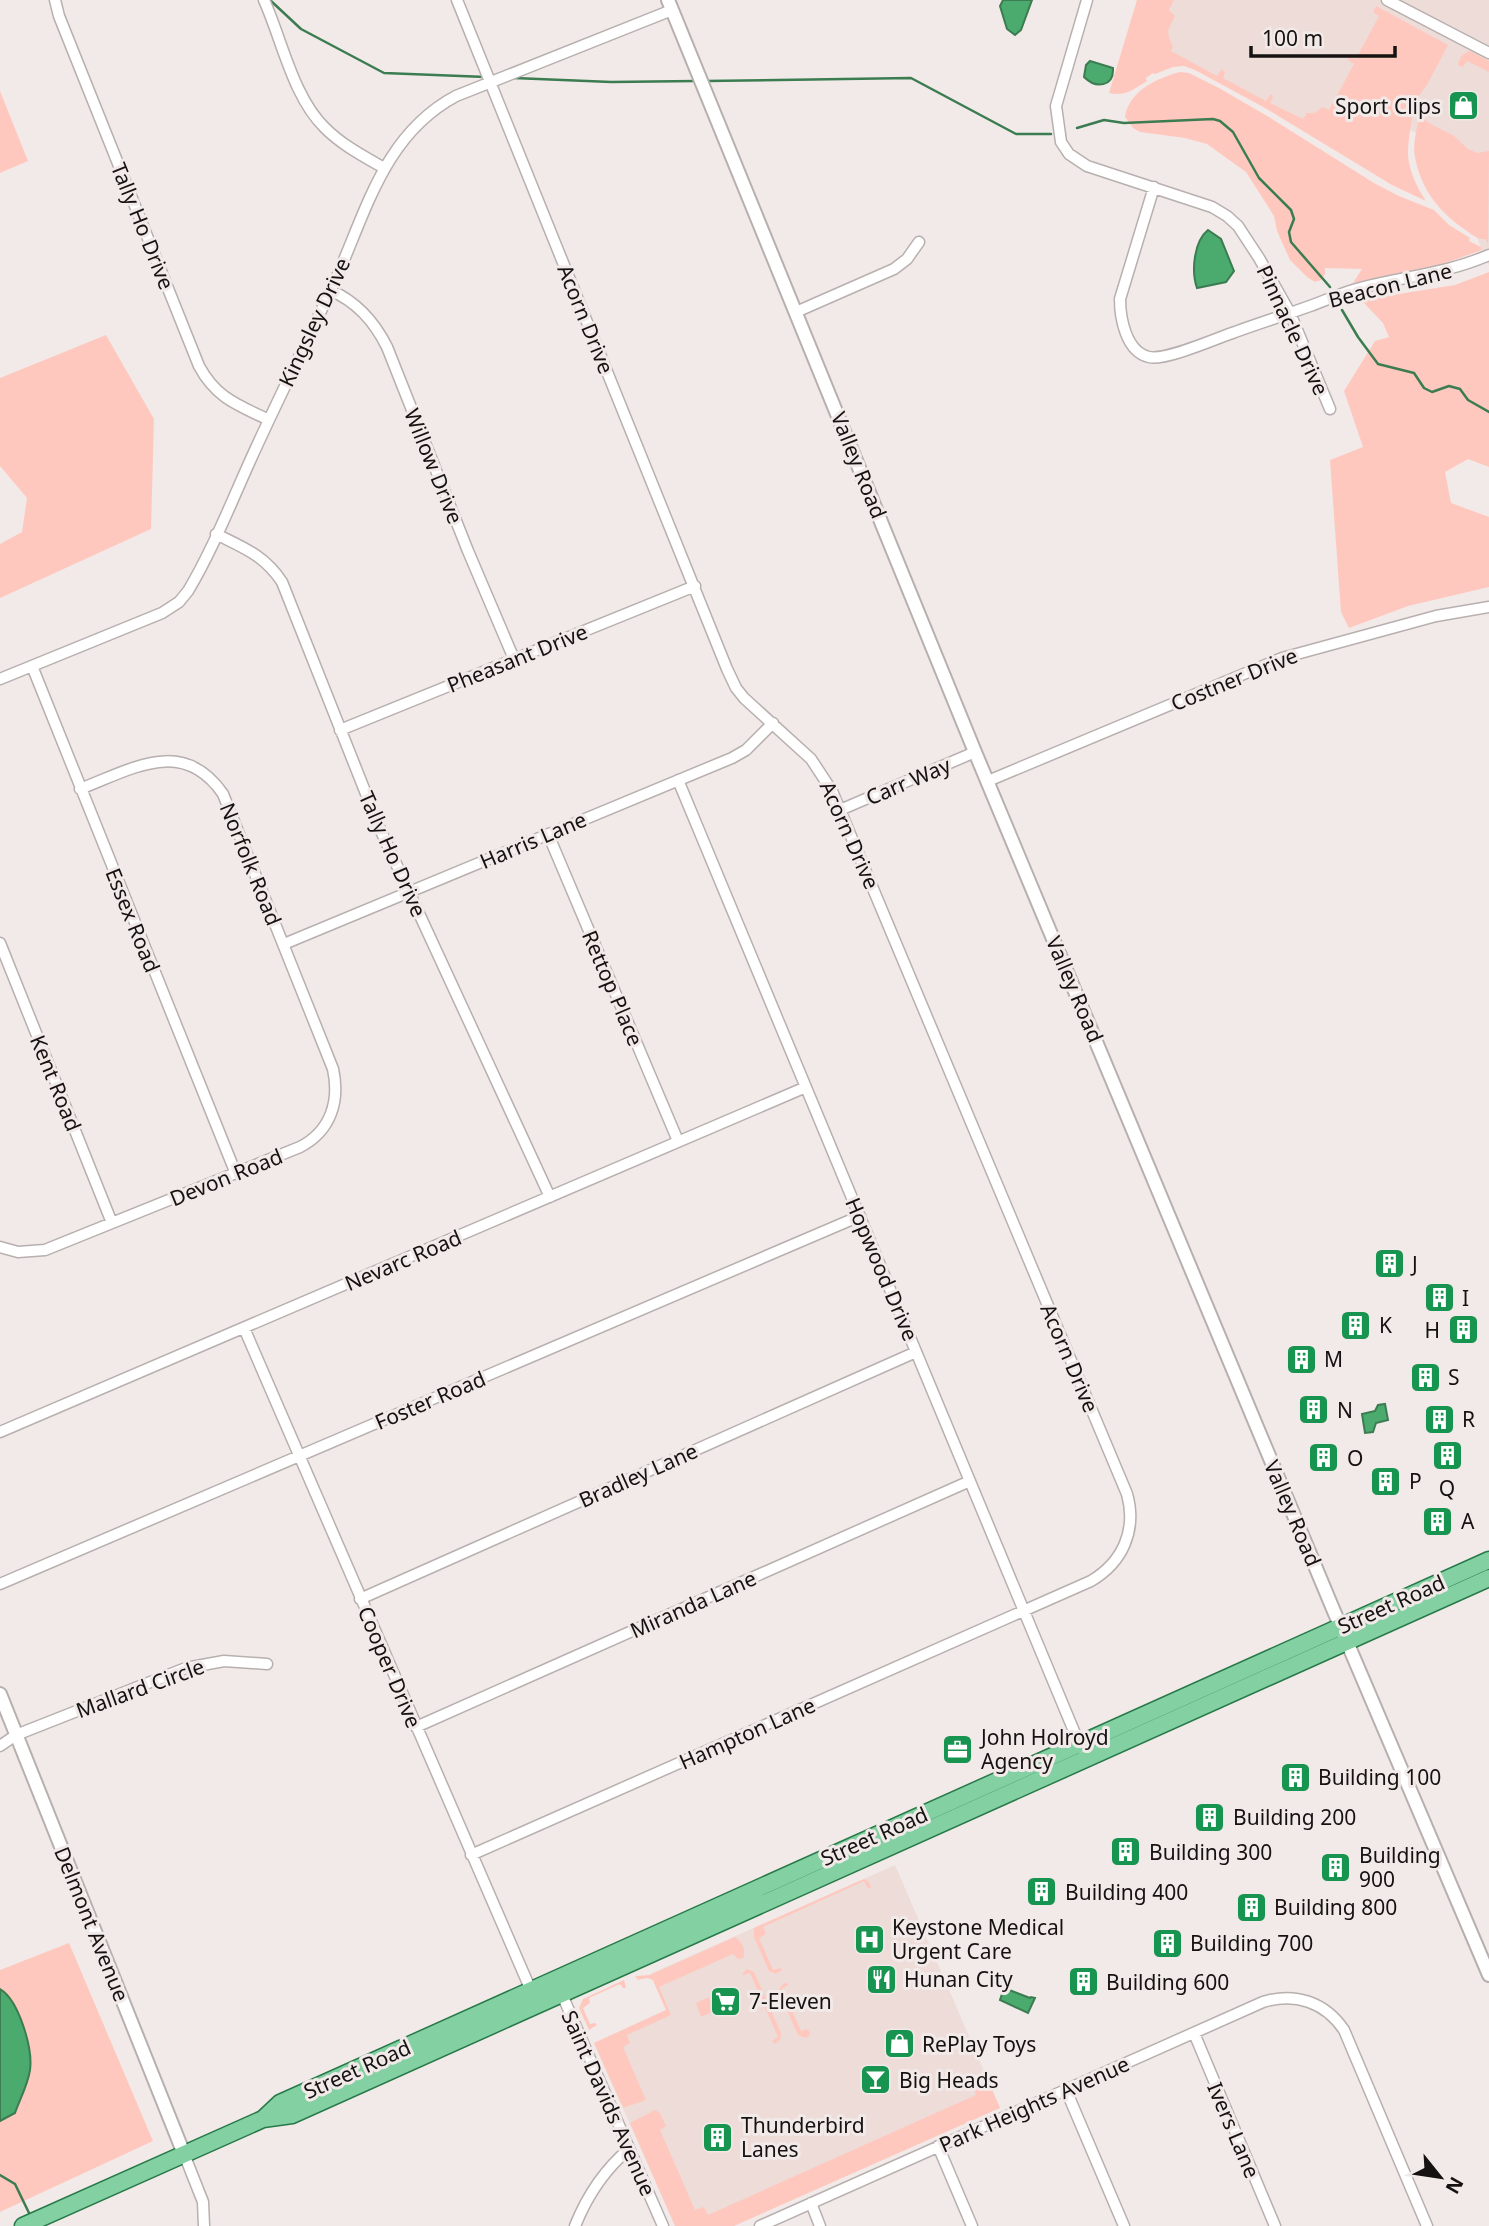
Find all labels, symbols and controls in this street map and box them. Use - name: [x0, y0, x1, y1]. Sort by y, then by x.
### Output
- scale bar: [1251, 14, 1394, 58]
- text: 100 m: [1262, 24, 1323, 52]
- shop icon: Sport Clips: [1447, 89, 1481, 123]
- place label: Sport Clips: [1335, 92, 1441, 120]
- street label: Tally Ho Drive: [105, 158, 181, 294]
- street label: Kingsley Drive: [272, 253, 356, 391]
- street label: Beacon Lane: [1325, 256, 1455, 314]
- street label: Acorn Drive: [551, 260, 621, 378]
- street label: Pinnacle Drive: [1251, 260, 1335, 400]
- street label: Willow Drive: [398, 404, 470, 528]
- street label: Valley Road: [825, 407, 893, 523]
- street label: Pheasant Drive: [443, 617, 591, 699]
- street label: Costner Drive: [1166, 641, 1302, 717]
- street label: Carr Way: [861, 751, 955, 811]
- street label: Acorn Drive: [814, 777, 886, 893]
- street label: Tally Ho Drive: [353, 787, 433, 921]
- street label: Norfolk Road: [214, 799, 288, 929]
- street label: Harris Lane: [475, 805, 591, 875]
- street label: Essex Road: [99, 864, 167, 976]
- street label: Rettop Place: [576, 926, 650, 1050]
- street label: Valley Road: [1040, 932, 1110, 1046]
- street label: Kent Road: [24, 1031, 88, 1135]
- street label: Devon Road: [166, 1142, 286, 1212]
- street label: Hopwood Drive: [839, 1193, 925, 1345]
- street label: Nevarc Road: [340, 1223, 466, 1297]
- building icon: J: [1372, 1247, 1406, 1281]
- place label: J: [1410, 1250, 1418, 1278]
- building icon: I: [1422, 1281, 1456, 1315]
- place label: I: [1462, 1284, 1469, 1312]
- street label: Acorn Drive: [1035, 1299, 1105, 1417]
- building icon: K: [1339, 1308, 1373, 1342]
- place label: K: [1379, 1311, 1392, 1339]
- building icon: H: [1446, 1313, 1480, 1347]
- place label: H: [1424, 1316, 1440, 1344]
- building icon: M: [1284, 1342, 1318, 1376]
- place label: M: [1324, 1345, 1343, 1373]
- building icon: S: [1408, 1360, 1442, 1394]
- place label: S: [1448, 1363, 1460, 1391]
- street label: Foster Road: [370, 1364, 490, 1436]
- building icon: N: [1297, 1393, 1331, 1427]
- place label: N: [1337, 1396, 1353, 1424]
- building icon: R: [1422, 1402, 1456, 1436]
- place label: R: [1462, 1405, 1475, 1433]
- street label: Bradley Lane: [574, 1436, 702, 1514]
- building icon: Q: [1430, 1439, 1464, 1473]
- building icon: O: [1307, 1441, 1341, 1475]
- place label: O: [1347, 1444, 1363, 1472]
- street label: Valley Road: [1258, 1456, 1328, 1570]
- building icon: P: [1369, 1464, 1403, 1498]
- place label: P: [1409, 1467, 1422, 1495]
- place label: Q: [1439, 1474, 1455, 1502]
- building icon: A: [1421, 1504, 1455, 1538]
- place label: A: [1461, 1507, 1475, 1535]
- street label: Miranda Lane: [626, 1564, 760, 1644]
- street label: Street Road: [1333, 1568, 1449, 1640]
- street label: Cooper Drive: [352, 1602, 428, 1732]
- street label: Mallard Circle: [72, 1652, 208, 1724]
- street label: Hampton Lane: [675, 1690, 819, 1776]
- place label: John Holroyd Agency: [979, 1723, 1109, 1775]
- office icon: John Holroyd Agency: [941, 1732, 975, 1766]
- building icon: Building 100: [1278, 1760, 1312, 1794]
- place label: Building 100: [1318, 1763, 1441, 1791]
- street label: Street Road: [816, 1800, 932, 1872]
- building icon: Building 200: [1193, 1800, 1227, 1834]
- place label: Building 200: [1233, 1803, 1356, 1831]
- building icon: Building 300: [1109, 1835, 1143, 1869]
- place label: Building 300: [1149, 1838, 1272, 1866]
- place label: Building 900: [1359, 1841, 1441, 1893]
- street label: Delmont Avenue: [48, 1842, 136, 2006]
- building icon: Building 900: [1319, 1850, 1353, 1884]
- building icon: Building 400: [1025, 1875, 1059, 1909]
- place label: Building 400: [1065, 1878, 1188, 1906]
- building icon: Building 800: [1234, 1890, 1268, 1924]
- place label: Building 800: [1274, 1893, 1397, 1921]
- place label: Keystone Medical Urgent Care: [892, 1913, 1064, 1965]
- hospital icon: Keystone Medical Urgent Care: [852, 1922, 886, 1956]
- building icon: Building 700: [1150, 1926, 1184, 1960]
- place label: Building 700: [1190, 1929, 1313, 1957]
- restaurant icon: Hunan City: [864, 1962, 898, 1996]
- place label: Hunan City: [904, 1965, 1013, 1993]
- building icon: Building 600: [1066, 1965, 1100, 1999]
- place label: Building 600: [1106, 1968, 1229, 1996]
- supermarket icon: 7-Eleven: [709, 1984, 743, 2018]
- place label: 7-Eleven: [749, 1987, 832, 2015]
- street label: Saint Davids Avenue: [556, 2006, 662, 2200]
- shop icon: RePlay Toys: [882, 2027, 916, 2061]
- place label: RePlay Toys: [922, 2030, 1036, 2058]
- street label: Street Road: [299, 2033, 415, 2105]
- street label: Park Heights Avenue: [934, 2049, 1134, 2159]
- bar icon: Big Heads: [859, 2063, 893, 2097]
- place label: Big Heads: [899, 2066, 999, 2094]
- street label: Ivers Lane: [1201, 2078, 1267, 2182]
- place label: Thunderbird Lanes: [741, 2111, 865, 2163]
- building icon: Thunderbird Lanes: [701, 2120, 735, 2154]
- north arrow: [1405, 2142, 1475, 2212]
- text: N: [1440, 2172, 1470, 2199]

